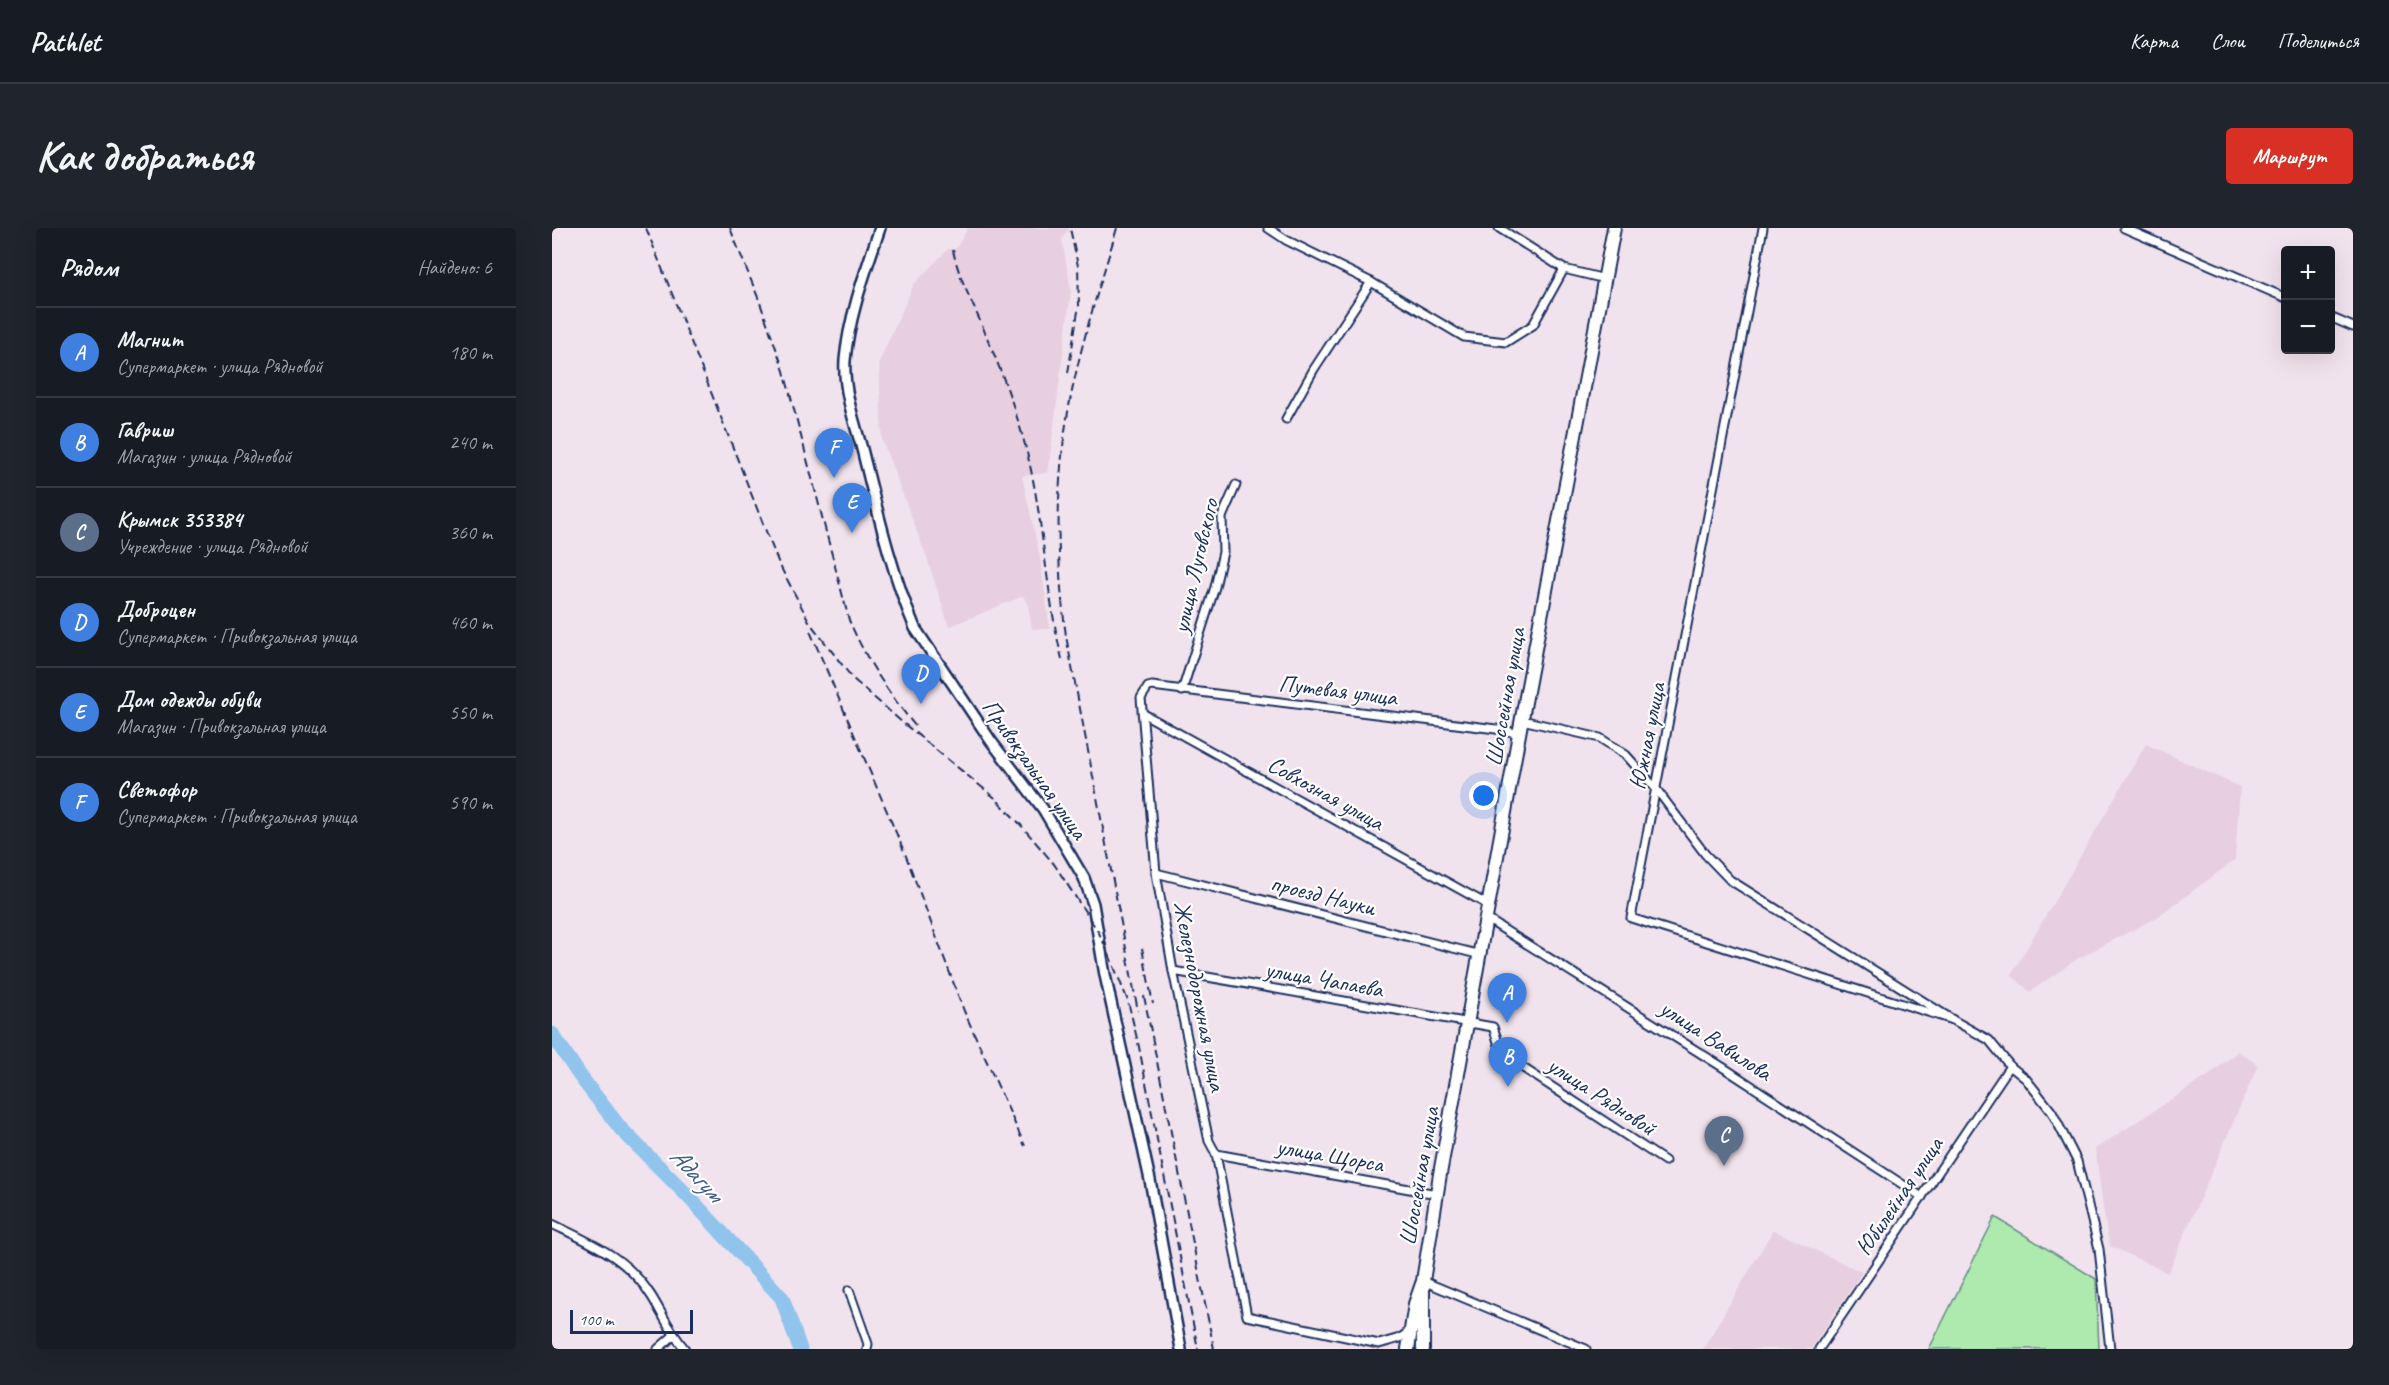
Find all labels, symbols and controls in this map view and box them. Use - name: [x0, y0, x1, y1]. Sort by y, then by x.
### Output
- text: Pathlet: [30, 24, 100, 59]
- text: Карта: [2130, 28, 2178, 54]
- text: Слои: [2211, 28, 2245, 54]
- text: Поделиться: [2278, 28, 2359, 54]
- button: Маршрут: [2226, 128, 2353, 184]
- text: Как добраться: [36, 130, 253, 183]
- map controls: [2281, 246, 2335, 354]
- button: +: [2281, 246, 2335, 300]
- text: Рядом: [60, 251, 118, 284]
- text: Найдено: 6: [417, 255, 492, 280]
- button: −: [2281, 300, 2335, 354]
- text: Магнит: [117, 326, 183, 354]
- text: A: [74, 340, 85, 365]
- text: 180 m: [449, 340, 492, 365]
- text: Супермаркет · улица Рядновой: [117, 354, 323, 379]
- text: Гавриш: [117, 416, 173, 444]
- pin: F: [814, 428, 854, 478]
- text: B: [74, 430, 85, 455]
- text: 240 m: [449, 430, 492, 455]
- text: Магазин · улица Рядновой: [117, 444, 292, 469]
- pin: E: [832, 484, 872, 533]
- street label: улица Луговского: [1165, 494, 1225, 638]
- text: Крымск 353384: [117, 506, 242, 534]
- text: C: [75, 520, 84, 545]
- text: 360 m: [449, 520, 492, 545]
- text: Учреждение · улица Рядновой: [117, 534, 307, 559]
- text: Доброцен: [117, 596, 195, 624]
- text: D: [74, 610, 85, 635]
- text: 460 m: [449, 610, 492, 635]
- text: Супермаркет · Привокзальная улица: [117, 624, 357, 649]
- street label: Шоссейная улица: [1478, 624, 1532, 768]
- pin: D: [902, 654, 940, 704]
- street label: Путевая улица: [1277, 668, 1400, 712]
- street label: Южная улица: [1622, 679, 1672, 792]
- text: Дом одежды обуви: [117, 686, 260, 714]
- street label: Привокзальная улица: [975, 693, 1095, 847]
- text: E: [74, 700, 85, 725]
- text: 550 m: [449, 700, 492, 725]
- text: Магазин · Привокзальная улица: [117, 714, 326, 739]
- street label: Совхозная улица: [1263, 749, 1391, 838]
- text: Светофор: [117, 776, 196, 804]
- your location: [1469, 781, 1498, 810]
- text: F: [75, 790, 84, 815]
- text: 590 m: [449, 790, 492, 815]
- text: Супермаркет · Привокзальная улица: [117, 804, 357, 829]
- street label: проезд Науки: [1268, 868, 1380, 923]
- street label: Железнодорожная улица: [1167, 898, 1233, 1095]
- street label: улица Чапаева: [1261, 954, 1387, 1004]
- pin: A: [1488, 974, 1526, 1023]
- street label: улица Вавилова: [1653, 992, 1779, 1088]
- pin: B: [1488, 1038, 1528, 1087]
- street label: улица Рядновой: [1540, 1049, 1664, 1143]
- street label: Шоссейная улица: [1392, 1103, 1446, 1247]
- pin: C: [1704, 1116, 1744, 1166]
- street label: Юбилейная улица: [1848, 1130, 1950, 1261]
- street label: улица Щорса: [1272, 1131, 1387, 1179]
- water label: Адагум: [663, 1140, 733, 1212]
- scale bar: [570, 1307, 693, 1334]
- text: 100 m: [579, 1310, 613, 1330]

